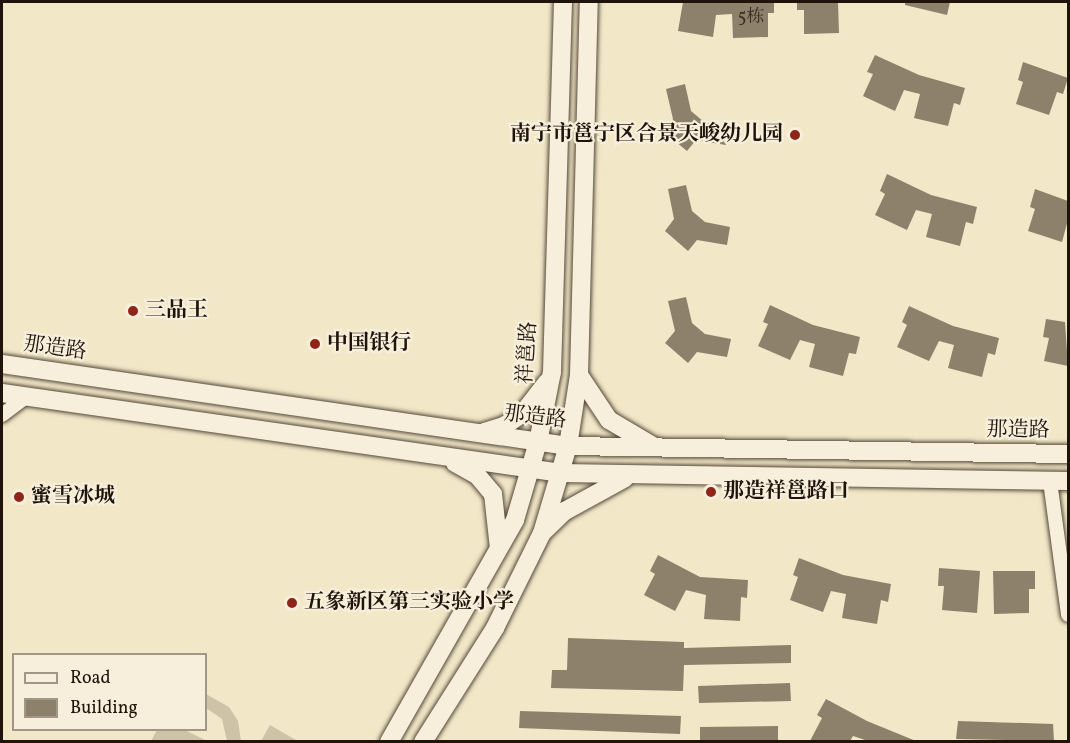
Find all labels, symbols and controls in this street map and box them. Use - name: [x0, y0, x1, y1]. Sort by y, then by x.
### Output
- house number: 5栋: [738, 7, 764, 29]
- place label: 南宁市邕宁区合景天峻幼儿园: [510, 122, 783, 148]
- marker: 南宁市邕宁区合景天峻幼儿园: [788, 128, 802, 142]
- place label: 三品王: [145, 298, 208, 324]
- marker: 三品王: [126, 304, 140, 318]
- street label: 祥邕路: [513, 321, 543, 385]
- place label: 中国银行: [327, 331, 411, 357]
- street label: 那造路: [22, 332, 88, 366]
- marker: 中国银行: [308, 337, 322, 351]
- street label: 那造路: [502, 402, 568, 434]
- street label: 那造路: [986, 418, 1050, 444]
- place label: 那造祥邕路口: [723, 479, 849, 505]
- place label: 蜜雪冰城: [31, 484, 115, 510]
- marker: 那造祥邕路口: [704, 485, 718, 499]
- marker: 蜜雪冰城: [12, 490, 26, 504]
- place label: 五象新区第三实验小学: [304, 590, 514, 616]
- marker: 五象新区第三实验小学: [285, 596, 299, 610]
- legend: [12, 653, 207, 731]
- text: Road: [70, 666, 111, 691]
- text: Building: [70, 696, 138, 721]

